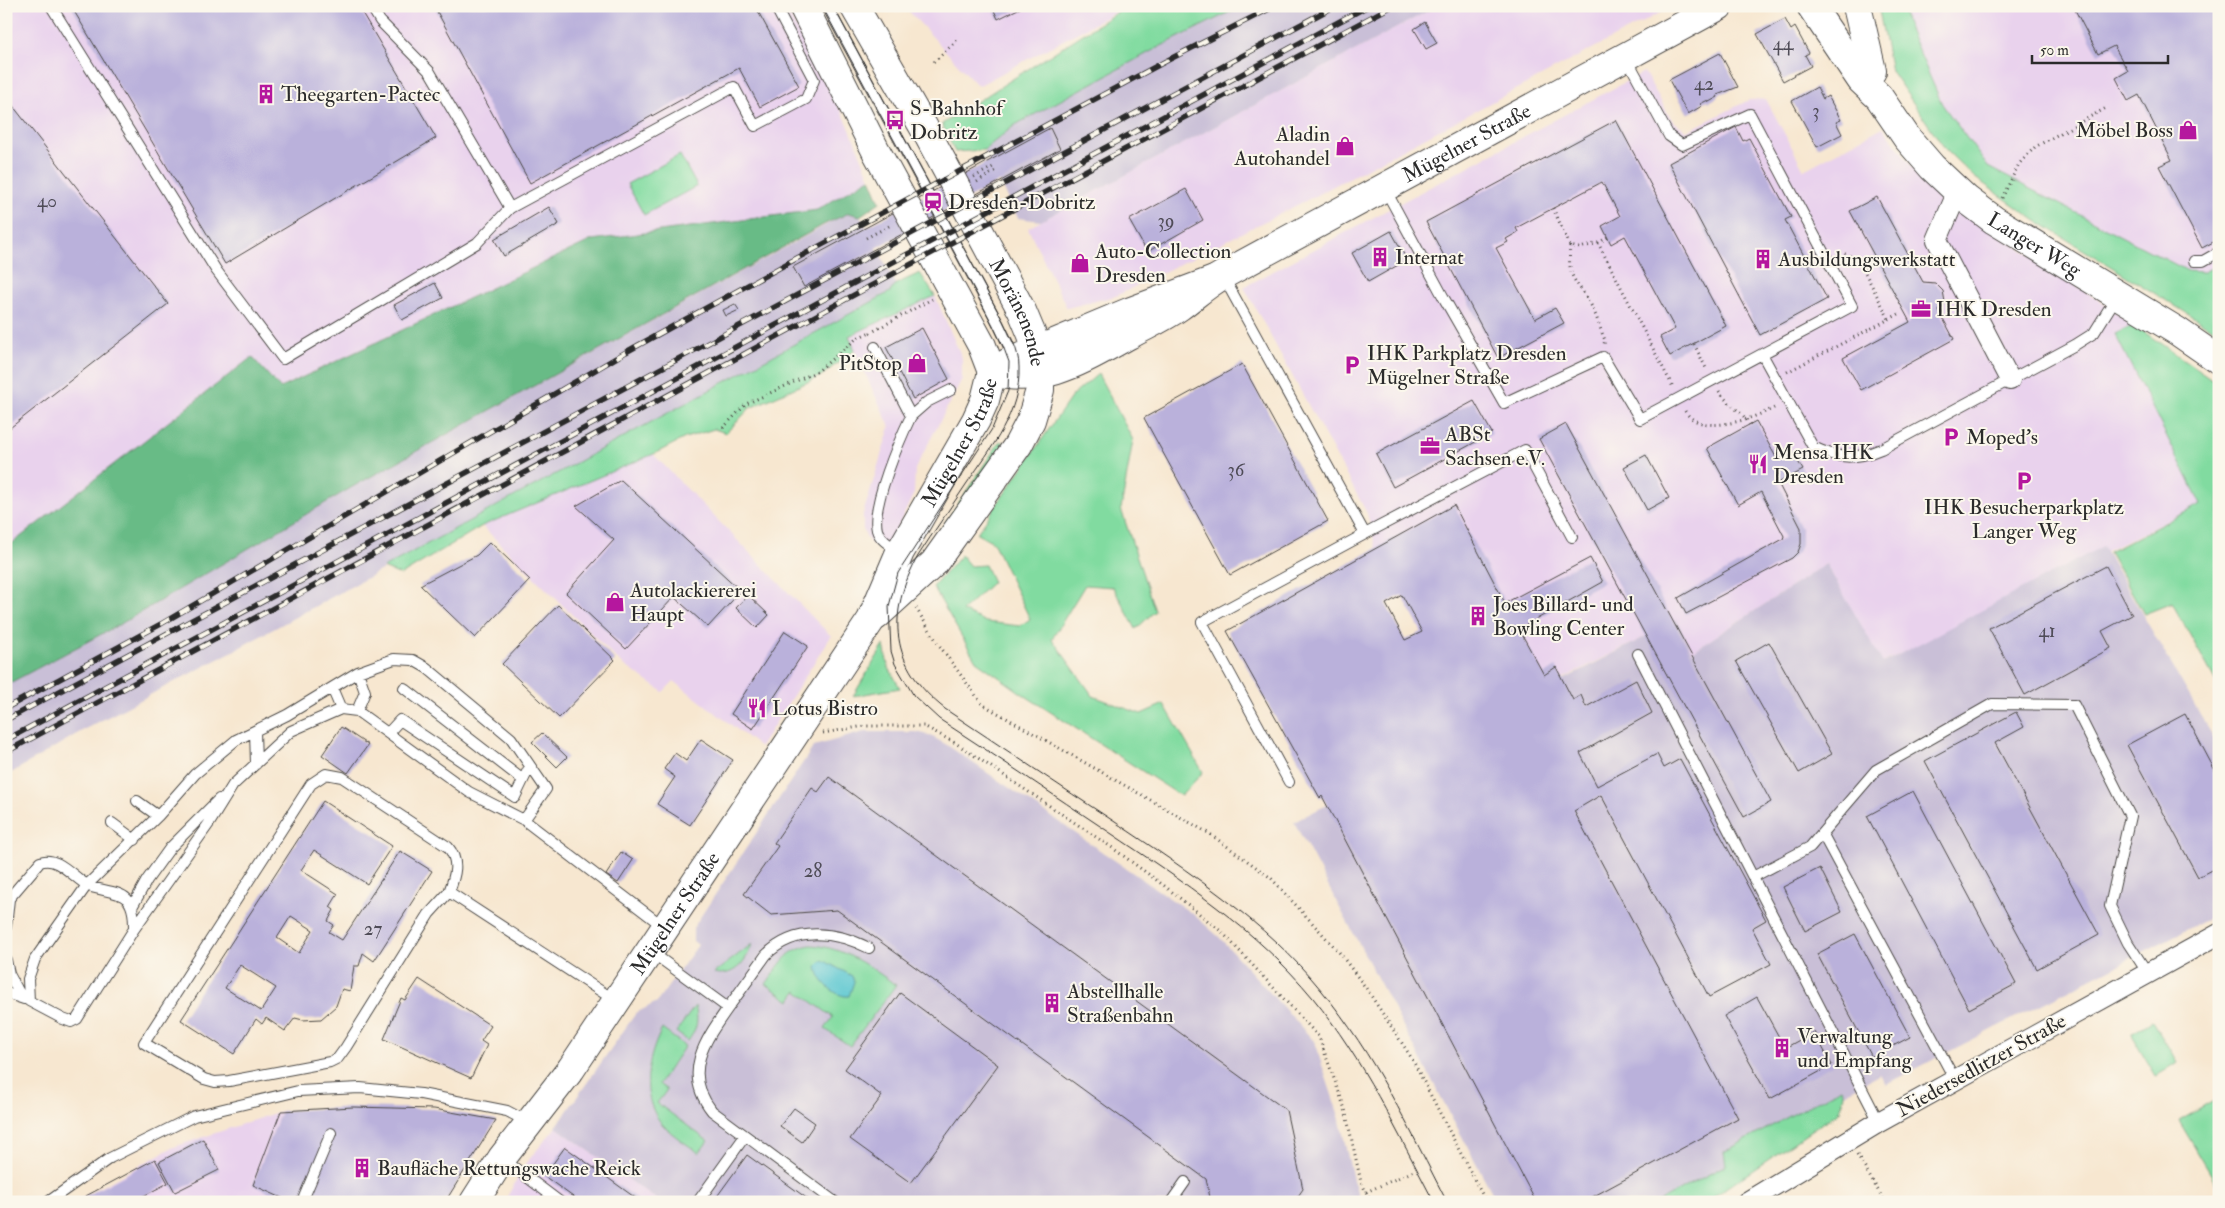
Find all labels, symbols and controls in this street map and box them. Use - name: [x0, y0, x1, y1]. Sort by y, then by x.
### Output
- house number: 44: [1773, 32, 1794, 56]
- scale bar: [2032, 32, 2169, 64]
- text: 50 m: [2040, 41, 2069, 60]
- house number: 42: [1694, 72, 1714, 96]
- place label: Theegarten-Pactec: [281, 81, 441, 108]
- building icon: Theegarten-Pactec: [255, 83, 277, 105]
- place label: S-Bahnhof Dobritz: [910, 95, 1006, 146]
- street label: Mügelner Straße: [1398, 97, 1536, 189]
- house number: 3: [1812, 99, 1820, 123]
- bus stop icon: S-Bahnhof Dobritz: [884, 109, 906, 131]
- place label: Möbel Boss: [2076, 117, 2173, 144]
- shop icon: Möbel Boss: [2177, 119, 2199, 141]
- place label: Aladin Autohandel: [1233, 121, 1331, 172]
- shop icon: Aladin Autohandel: [1334, 135, 1356, 157]
- house number: 40: [37, 189, 57, 213]
- place label: Dresden-Dobritz: [948, 189, 1095, 216]
- station icon: Dresden-Dobritz: [922, 191, 944, 213]
- street label: Langer Weg: [1982, 206, 2087, 284]
- house number: 39: [1157, 209, 1175, 233]
- place label: Auto-Collection Dresden: [1094, 238, 1231, 289]
- place label: Internat: [1395, 244, 1464, 271]
- building icon: Internat: [1369, 246, 1391, 268]
- place label: Ausbildungswerkstatt: [1777, 246, 1956, 273]
- building icon: Ausbildungswerkstatt: [1752, 248, 1774, 270]
- shop icon: Auto-Collection Dresden: [1069, 252, 1091, 274]
- street label: Moränenende: [982, 254, 1051, 369]
- place label: IHK Dresden: [1936, 296, 2052, 323]
- office icon: IHK Dresden: [1910, 298, 1932, 320]
- place label: IHK Parkplatz Dresden Mügelner Straße: [1367, 340, 1567, 391]
- place label: PitStop: [838, 350, 902, 377]
- shop icon: PitStop: [906, 352, 928, 374]
- parking icon: IHK Parkplatz Dresden Mügelner Straße: [1341, 354, 1363, 376]
- street label: Mügelner Straße: [916, 375, 1004, 512]
- place label: ABSt Sachsen e.V.: [1444, 421, 1545, 472]
- place label: Moped's: [1966, 424, 2038, 451]
- parking icon: Moped's: [1940, 426, 1962, 448]
- office icon: ABSt Sachsen e.V.: [1419, 435, 1441, 457]
- place label: Mensa IHK Dresden: [1773, 439, 1874, 490]
- restaurant icon: Mensa IHK Dresden: [1747, 453, 1769, 475]
- house number: 36: [1228, 458, 1246, 482]
- parking icon: IHK Besucherparkplatz Langer Weg: [2013, 470, 2035, 492]
- place label: IHK Besucherparkplatz Langer Weg: [1924, 494, 2124, 545]
- place label: Autolackiererei Haupt: [629, 577, 757, 628]
- shop icon: Autolackiererei Haupt: [604, 591, 626, 613]
- place label: Joes Billard- und Bowling Center: [1492, 591, 1634, 642]
- building icon: Joes Billard- und Bowling Center: [1467, 605, 1489, 627]
- house number: 41: [2038, 619, 2056, 643]
- place label: Lotus Bistro: [772, 695, 878, 722]
- restaurant icon: Lotus Bistro: [746, 697, 768, 719]
- street label: Mügelner Straße: [625, 847, 726, 980]
- house number: 28: [804, 859, 822, 883]
- house number: 27: [364, 917, 382, 941]
- place label: Abstellhalle Straßenbahn: [1066, 978, 1174, 1029]
- building icon: Abstellhalle Straßenbahn: [1041, 992, 1063, 1014]
- street label: Niedersedlitzer Straße: [1892, 1007, 2071, 1123]
- place label: Verwaltung und Empfang: [1797, 1023, 1913, 1074]
- building icon: Verwaltung und Empfang: [1771, 1037, 1793, 1059]
- place label: Baufläche Rettungswache Reick: [377, 1155, 641, 1182]
- building icon: Baufläche Rettungswache Reick: [351, 1157, 373, 1179]

